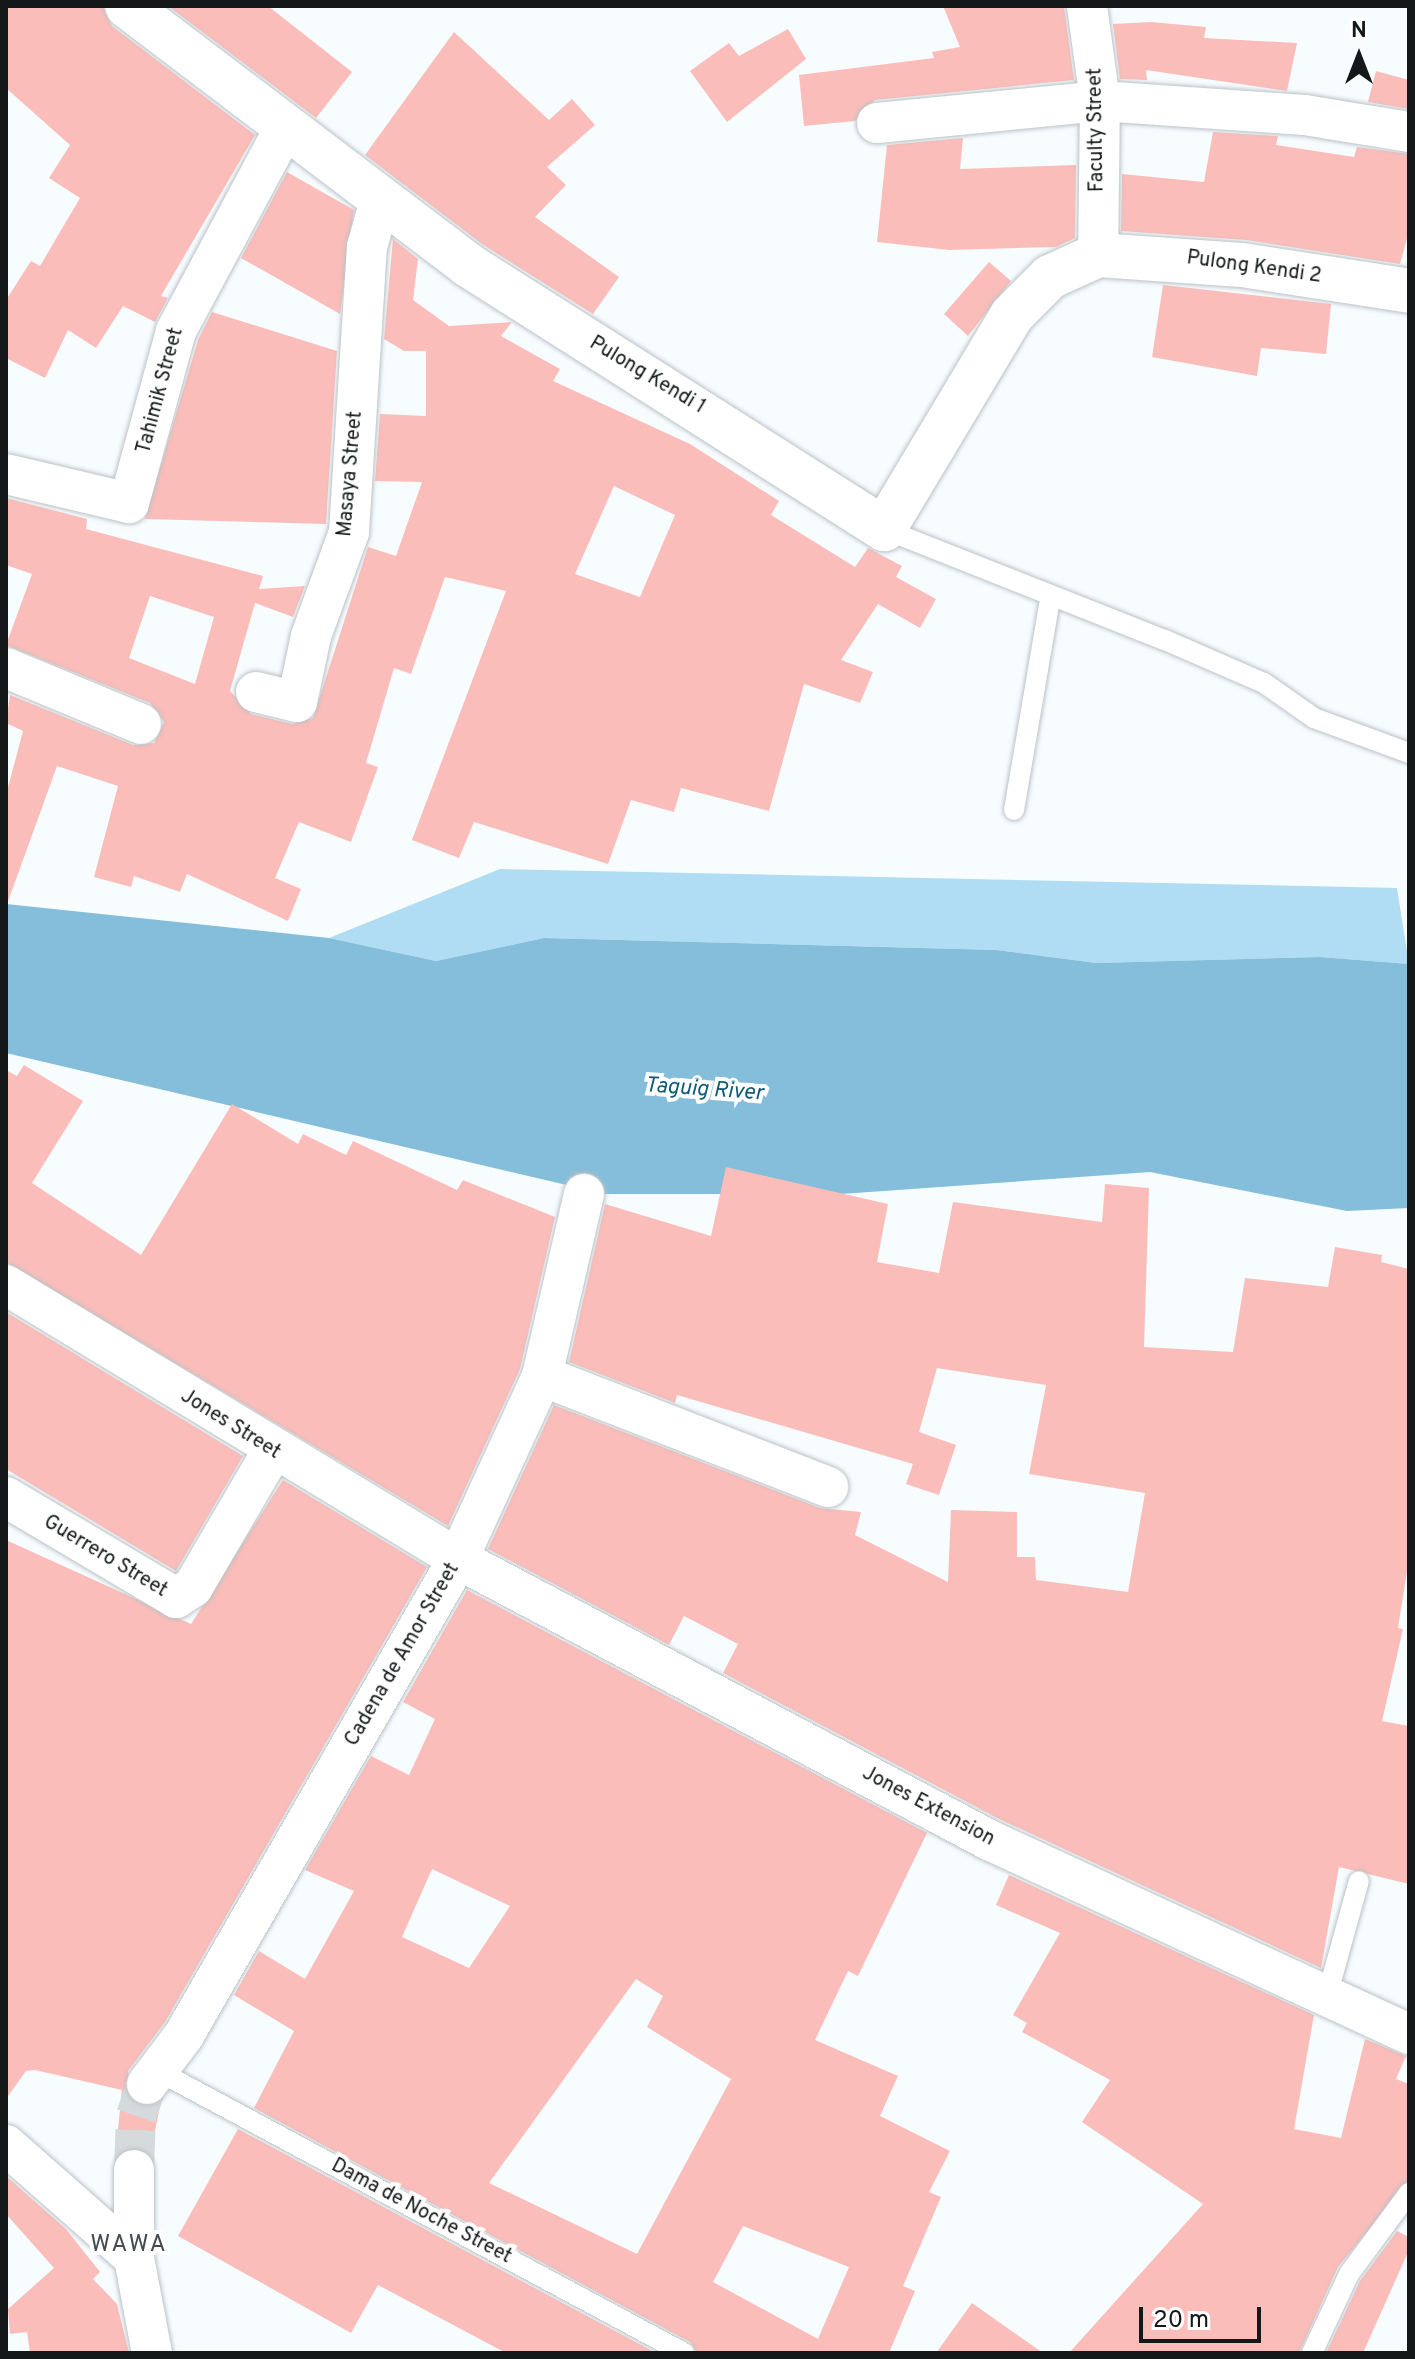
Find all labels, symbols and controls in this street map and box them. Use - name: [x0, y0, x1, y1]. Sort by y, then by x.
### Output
- north arrow: [1319, 16, 1399, 96]
- text: N: [1351, 18, 1367, 45]
- street label: Faculty Street: [1084, 68, 1110, 192]
- street label: Pulong Kendi 2: [1185, 247, 1323, 289]
- street label: Tahimik Street: [133, 325, 189, 457]
- street label: Pulong Kendi 1: [585, 332, 709, 420]
- street label: Masaya Street: [334, 410, 368, 538]
- water label: Taguig River: [644, 1073, 764, 1107]
- street label: Jones Street: [176, 1385, 284, 1465]
- street label: Guerrero Street: [39, 1511, 171, 1603]
- street label: Cadena de Amor Street: [340, 1559, 466, 1751]
- street label: Jones Extension: [858, 1762, 998, 1852]
- street label: Dama de Noche Street: [327, 2154, 515, 2270]
- district label: WAWA: [90, 2232, 168, 2260]
- scale bar: [1143, 2291, 1265, 2341]
- text: 20 m: [1153, 2306, 1209, 2336]

